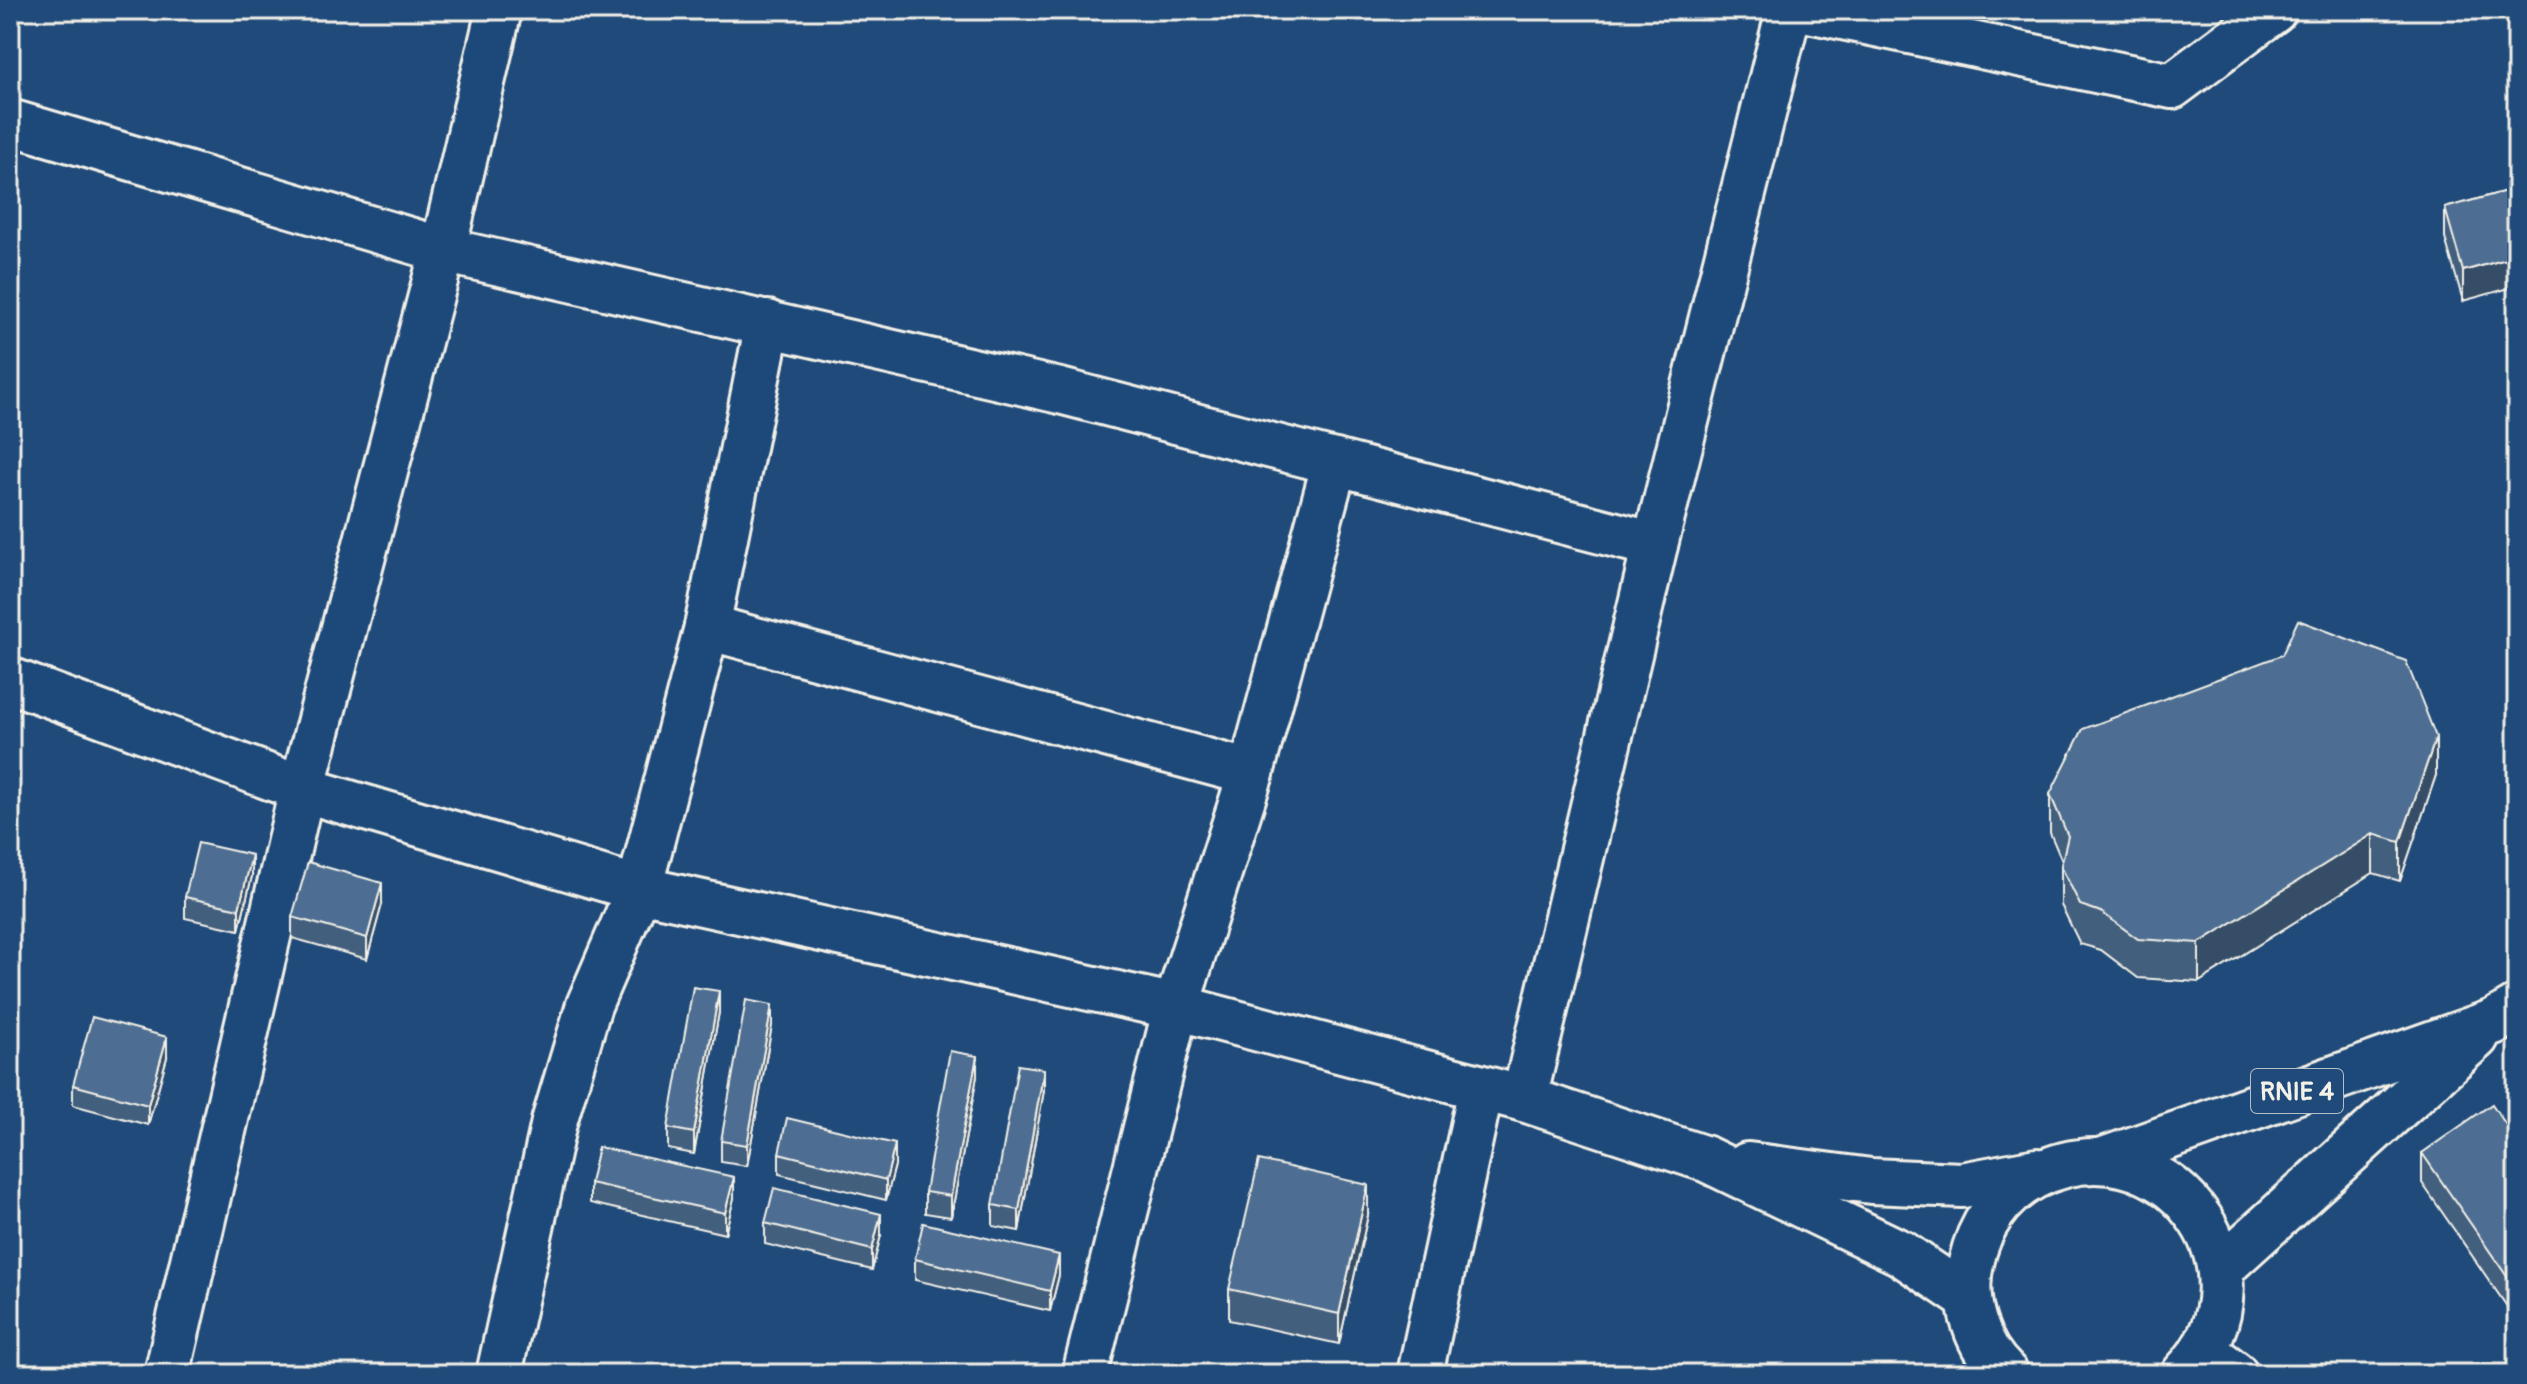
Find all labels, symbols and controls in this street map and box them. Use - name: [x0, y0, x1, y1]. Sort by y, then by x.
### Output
- road number: RNIE 4: [2251, 1069, 2343, 1113]

